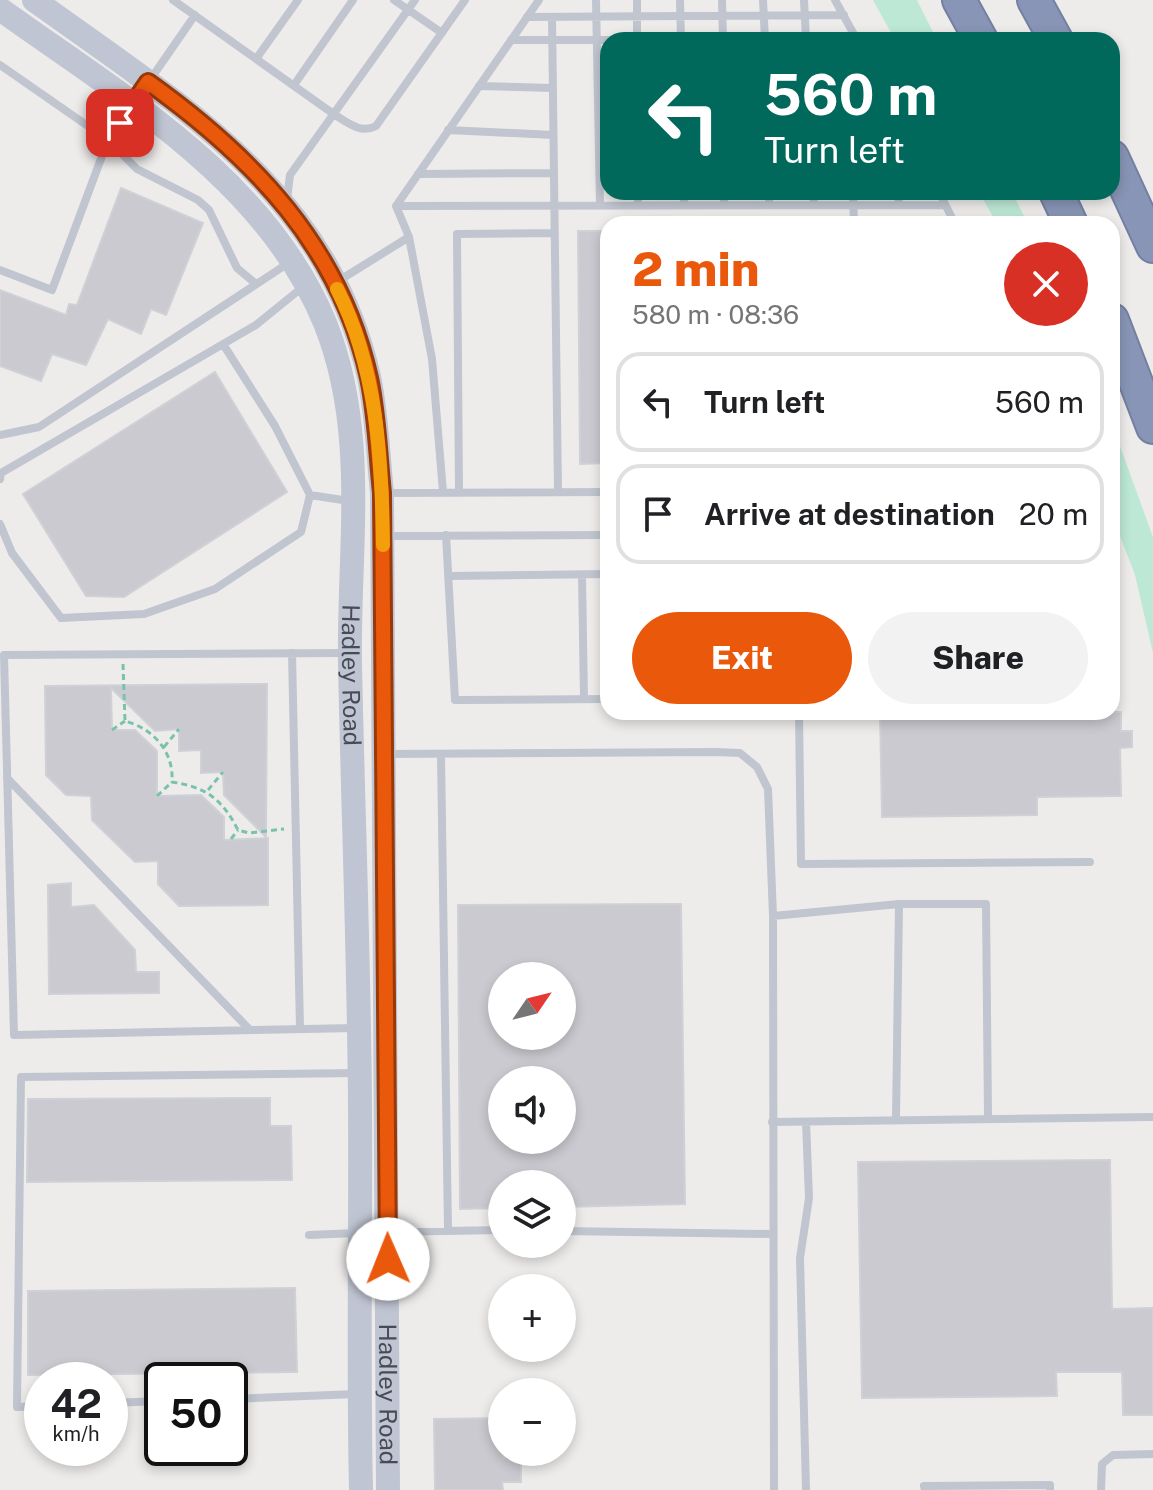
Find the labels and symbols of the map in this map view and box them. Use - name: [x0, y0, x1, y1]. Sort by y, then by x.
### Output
- pin: [86, 89, 154, 157]
- street label: Hadley Road: [337, 604, 367, 746]
- north arrow: [488, 962, 576, 1050]
- position arrow: [346, 1217, 430, 1301]
- street label: Hadley Road: [374, 1323, 403, 1465]
- speed limit sign: 50: [144, 1362, 248, 1466]

